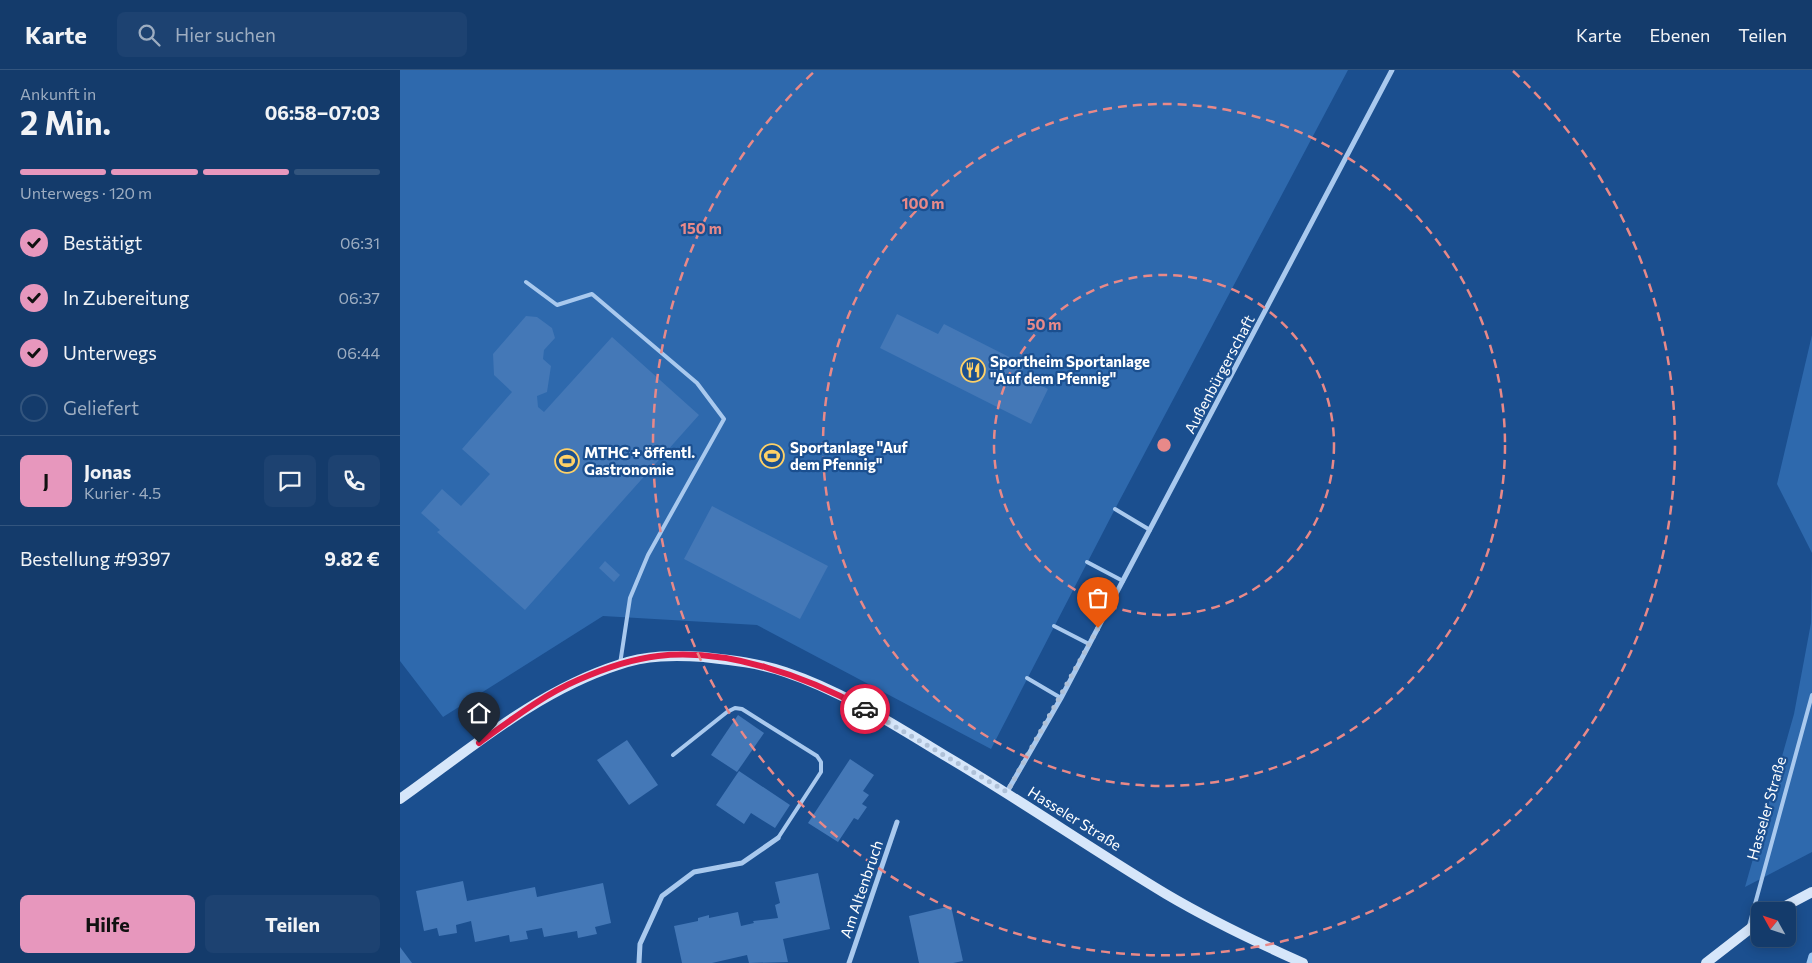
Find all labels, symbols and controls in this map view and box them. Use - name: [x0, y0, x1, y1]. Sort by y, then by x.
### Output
- search box: [117, 12, 467, 57]
- text: Karte: [25, 20, 87, 49]
- icon: search: [135, 21, 163, 49]
- text: Hier suchen: [175, 23, 276, 46]
- text: Karte: [1576, 24, 1621, 46]
- text: Ebenen: [1649, 24, 1710, 46]
- text: Teilen: [1738, 24, 1787, 46]
- text: Ankunft in: [20, 84, 96, 103]
- text: 06:58–07:03: [265, 101, 380, 124]
- text: 2 Min.: [20, 102, 111, 142]
- text: Unterwegs · 120 m: [20, 183, 152, 202]
- text: 100 m: [902, 194, 944, 212]
- text: 150 m: [680, 219, 722, 237]
- icon: check: [20, 229, 48, 257]
- text: Bestätigt: [63, 231, 142, 254]
- text: 06:31: [340, 233, 380, 252]
- icon: check: [20, 284, 48, 312]
- text: In Zubereitung: [63, 286, 189, 309]
- text: 06:37: [339, 288, 380, 307]
- street label: Außenbürgerschaft: [1180, 312, 1258, 436]
- text: 50 m: [1027, 315, 1061, 333]
- icon: check: [20, 339, 48, 367]
- text: Unterwegs: [63, 341, 157, 364]
- text: 06:44: [337, 343, 380, 362]
- place label: Sportheim Sportanlage "Auf dem Pfennig": [990, 352, 1150, 387]
- restaurant icon: Sportheim Sportanlage "Auf dem Pfennig": [960, 357, 986, 383]
- text: Geliefert: [63, 396, 139, 419]
- centre of rings: [1155, 436, 1173, 454]
- place label: Sportanlage "Auf dem Pfennig": [790, 438, 909, 473]
- place label: MTHC + öffentl. Gastronomie: [584, 443, 695, 478]
- sports icon: Sportanlage "Auf dem Pfennig": [759, 443, 785, 469]
- sports icon: MTHC + öffentl. Gastronomie: [554, 448, 580, 474]
- button: chat: [264, 455, 316, 507]
- button: phone: [328, 455, 380, 507]
- text: Jonas: [84, 460, 131, 483]
- text: J: [43, 469, 49, 492]
- text: Kurier · 4.5: [84, 483, 161, 502]
- text: Bestellung #9397: [20, 547, 170, 570]
- text: 9.82 €: [324, 547, 380, 570]
- pin: [1077, 577, 1119, 628]
- icon: bag: [1084, 584, 1112, 612]
- courier: [840, 684, 890, 734]
- pin: [458, 692, 500, 743]
- icon: car: [851, 695, 879, 723]
- icon: home: [465, 699, 493, 727]
- street label: Hasseler Straße: [1743, 754, 1789, 862]
- street label: Hasseler Straße: [1025, 782, 1125, 854]
- street label: Am Altenbruch: [836, 838, 886, 940]
- button: Hilfe: [20, 895, 195, 953]
- button: Teilen: [205, 895, 380, 953]
- north arrow: [1751, 902, 1796, 948]
- map controls: [1751, 902, 1796, 947]

